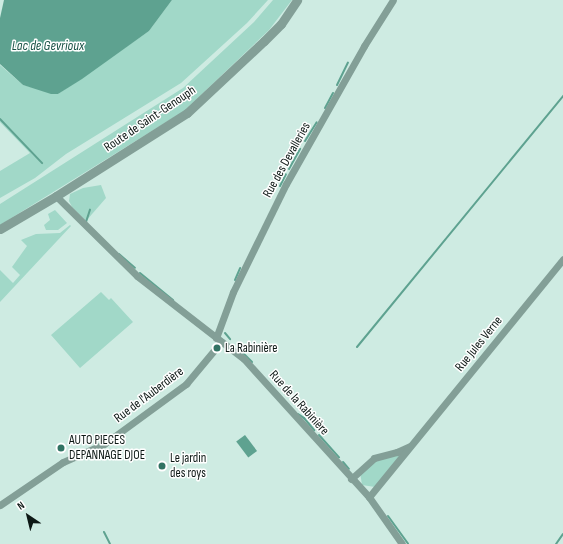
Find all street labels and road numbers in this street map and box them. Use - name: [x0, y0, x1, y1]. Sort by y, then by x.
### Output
- street label: Route de Saint-Genouph: [101, 83, 199, 155]
- street label: Rue des Devalleries: [260, 120, 314, 200]
- street label: Rue Jules Verne: [452, 313, 506, 375]
- street label: Rue de l'Auberdière: [111, 364, 187, 426]
- street label: Rue de la Rabinière: [266, 367, 332, 439]

